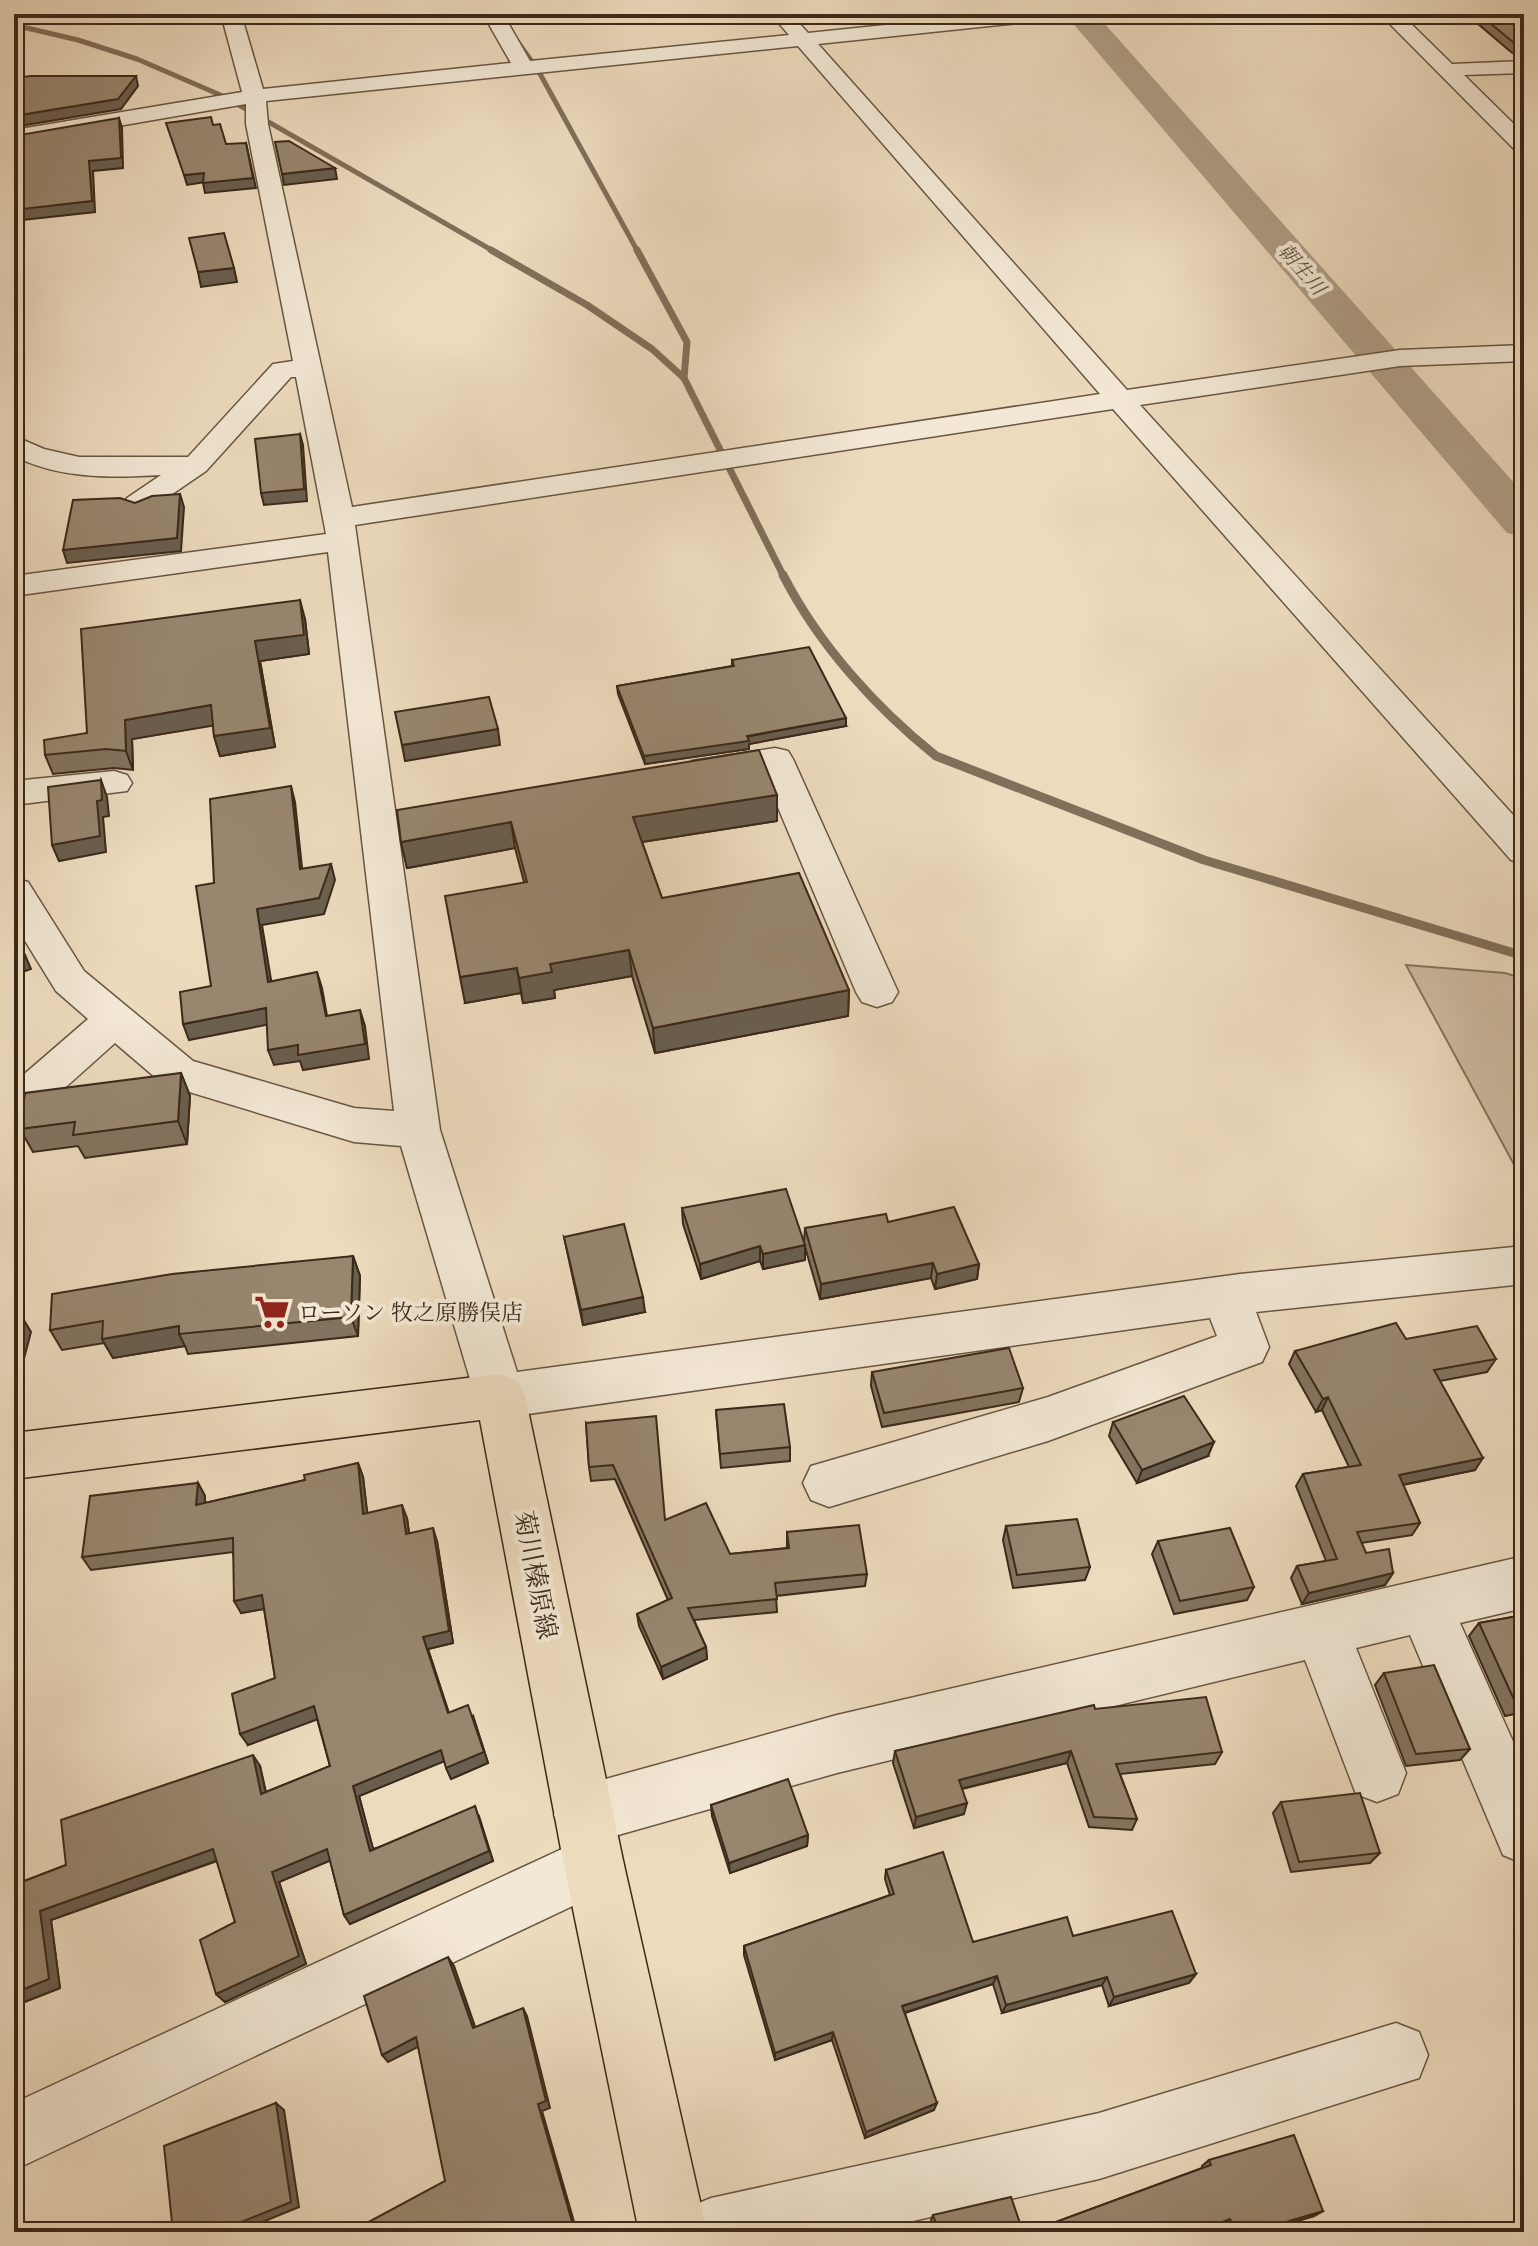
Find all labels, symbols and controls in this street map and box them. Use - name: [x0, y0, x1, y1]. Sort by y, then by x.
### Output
- water label: 朝生川: [1273, 238, 1332, 301]
- supermarket icon: ローソン 牧之原勝俣店: [253, 1293, 291, 1331]
- place label: ローソン 牧之原勝俣店: [298, 1299, 523, 1326]
- street label: 菊川榛原線: [508, 1508, 564, 1642]

